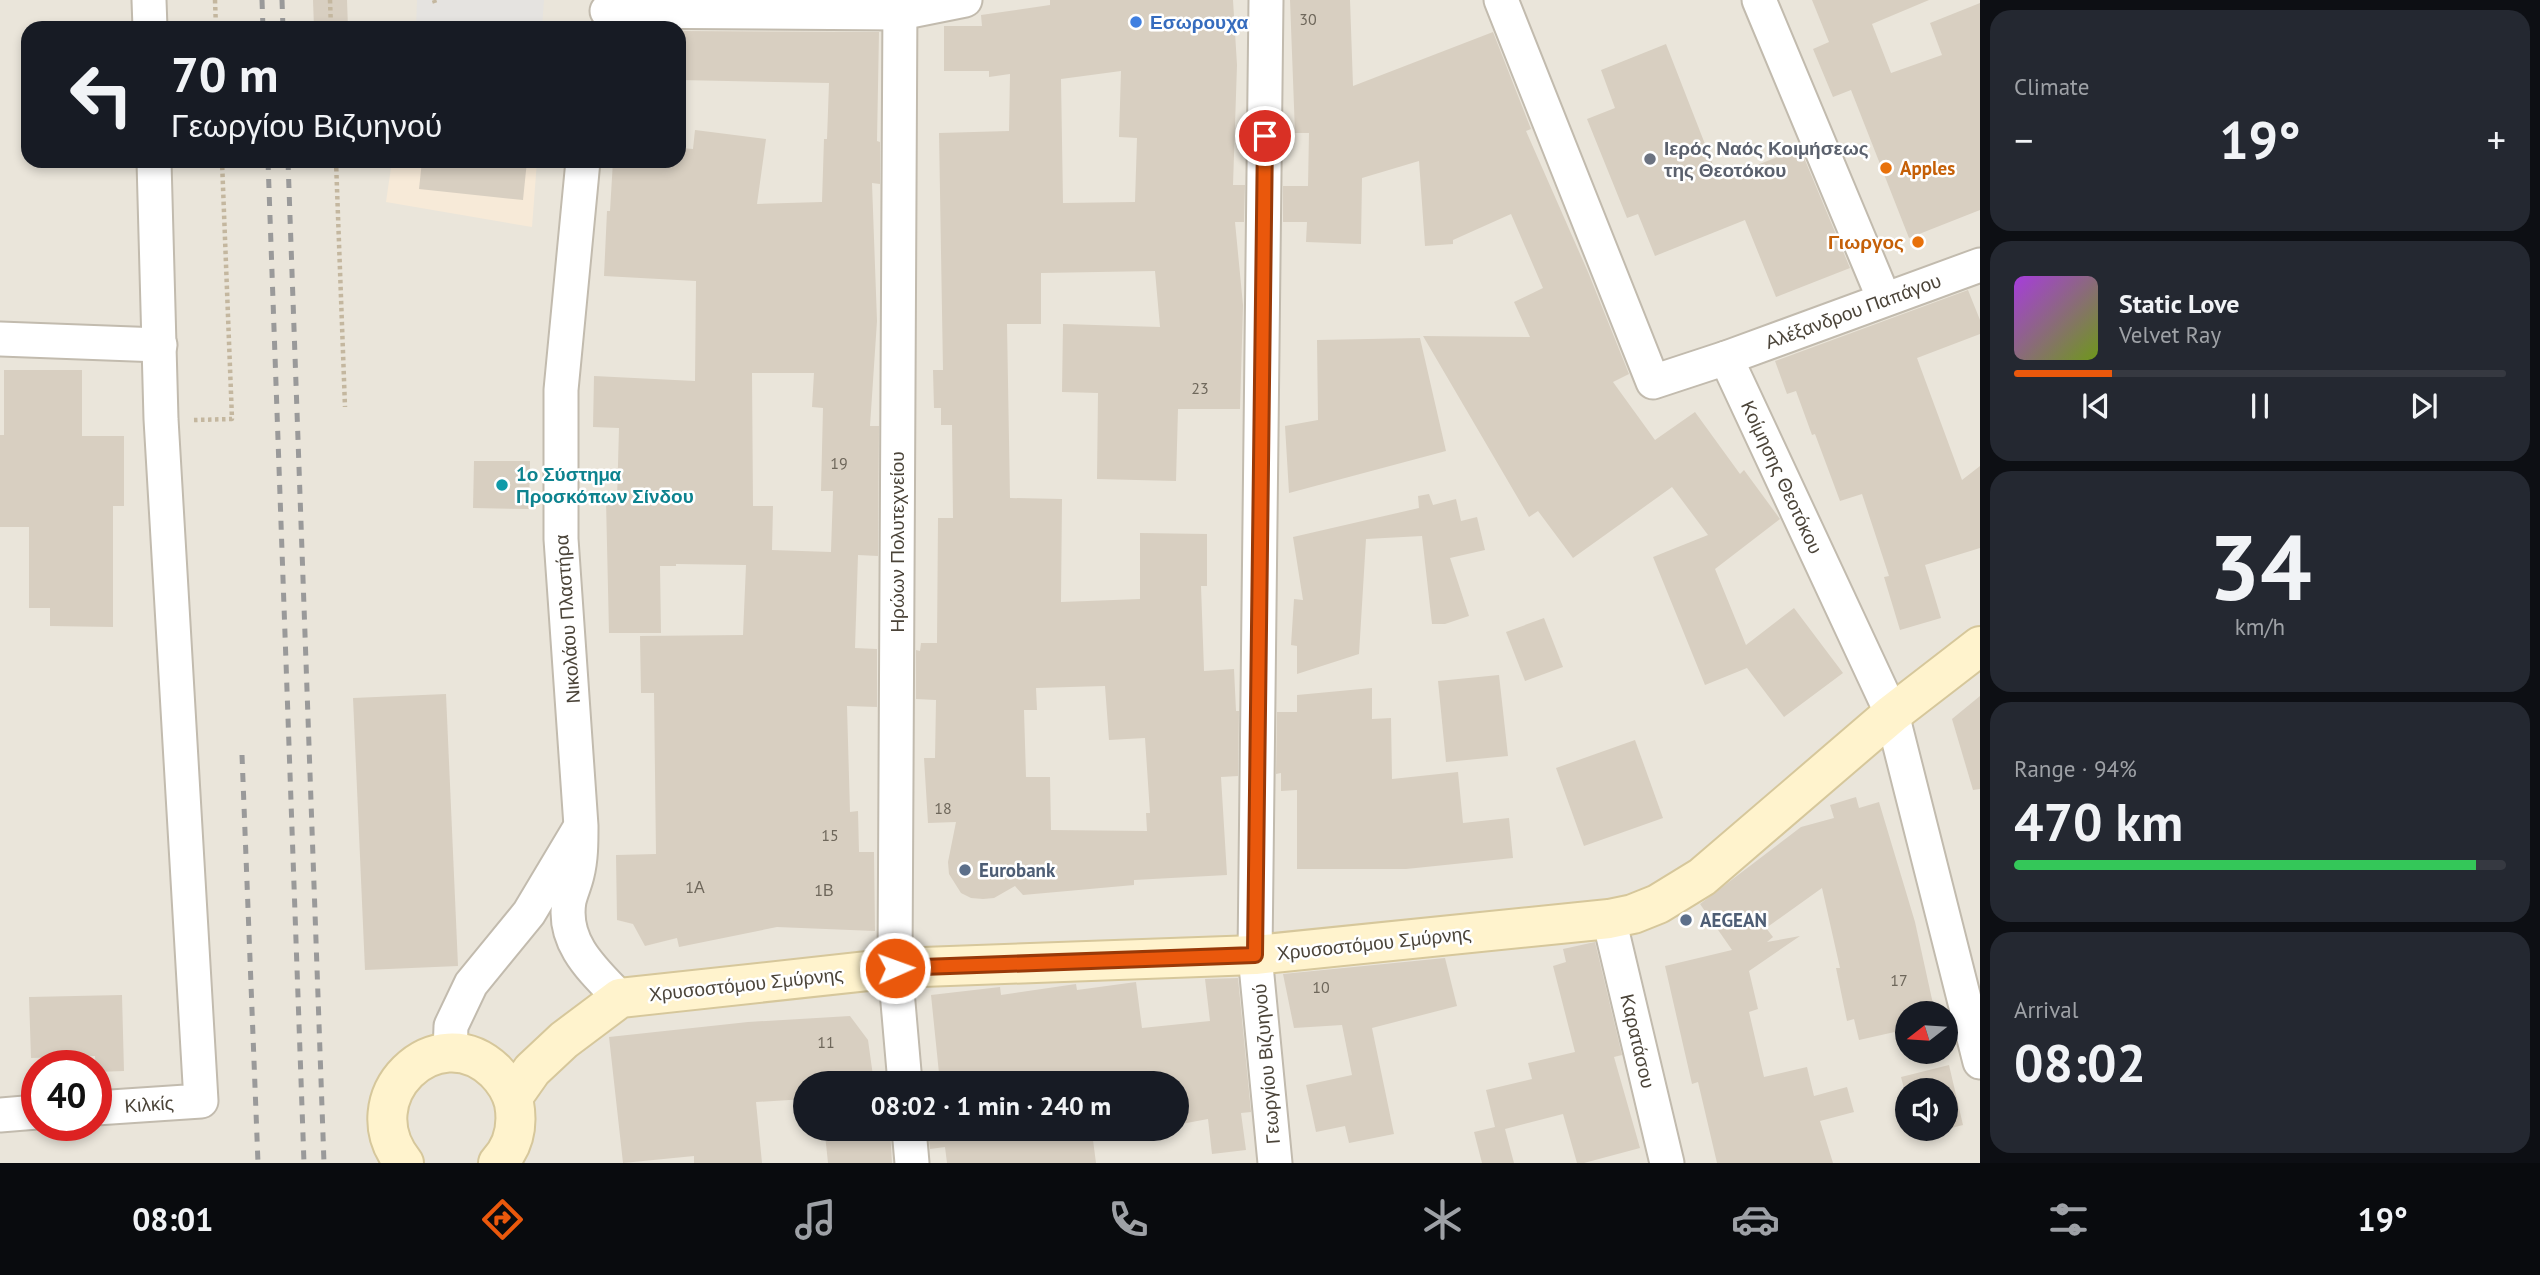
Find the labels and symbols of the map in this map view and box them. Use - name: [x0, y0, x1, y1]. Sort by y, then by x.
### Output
- house number: 30: [1299, 9, 1317, 29]
- place label: Εσωρουχα: [1150, 10, 1248, 34]
- marker: Εσωρουχα: [1128, 14, 1144, 30]
- pin: [1235, 106, 1295, 166]
- place label: Ιερός Ναός Κοιμήσεως της Θεοτόκου: [1664, 136, 1869, 182]
- marker: Ιερός Ναός Κοιμήσεως της Θεοτόκου: [1642, 151, 1658, 167]
- place label: Apples: [1900, 156, 1955, 180]
- marker: Apples: [1878, 160, 1894, 176]
- place label: Γιωργος: [1828, 230, 1904, 254]
- marker: Γιωργος: [1910, 234, 1926, 250]
- street label: Αλέξανδρου Παπάγου: [1762, 268, 1944, 354]
- house number: 23: [1191, 378, 1209, 398]
- street label: Κοίμησης Θεοτόκου: [1736, 396, 1828, 558]
- street label: Ηρώων Πολυτεχνείου: [885, 451, 909, 633]
- house number: 19: [830, 453, 848, 473]
- place label: 1ο Σύστημα Προσκόπων Σίνδου: [516, 462, 694, 508]
- marker: 1ο Σύστημα Προσκόπων Σίνδου: [494, 477, 510, 493]
- street label: Νικολάου Πλαστήρα: [549, 534, 585, 704]
- house number: 18: [934, 798, 952, 818]
- house number: 15: [821, 825, 839, 845]
- place label: Eurobank: [979, 858, 1056, 882]
- marker: Eurobank: [957, 862, 973, 878]
- house number: 1Α: [685, 877, 705, 897]
- house number: 1Β: [814, 880, 834, 900]
- place label: AEGEAN: [1700, 908, 1767, 932]
- marker: AEGEAN: [1678, 912, 1694, 928]
- street label: Χρυσοστόμου Σμύρνης: [1276, 921, 1472, 965]
- position arrow: [858, 931, 932, 1005]
- street label: Χρυσοστόμου Σμύρνης: [648, 962, 844, 1006]
- house number: 17: [1890, 970, 1908, 990]
- house number: 10: [1312, 977, 1330, 997]
- street label: Γεωργίου Βιζυηνού: [1247, 983, 1285, 1145]
- street label: Καρατάσου: [1615, 991, 1661, 1091]
- north arrow: [1895, 1001, 1958, 1064]
- house number: 11: [817, 1032, 835, 1052]
- speed limit sign: 40: [21, 1050, 112, 1141]
- street label: Κιλκίς: [124, 1090, 174, 1118]

